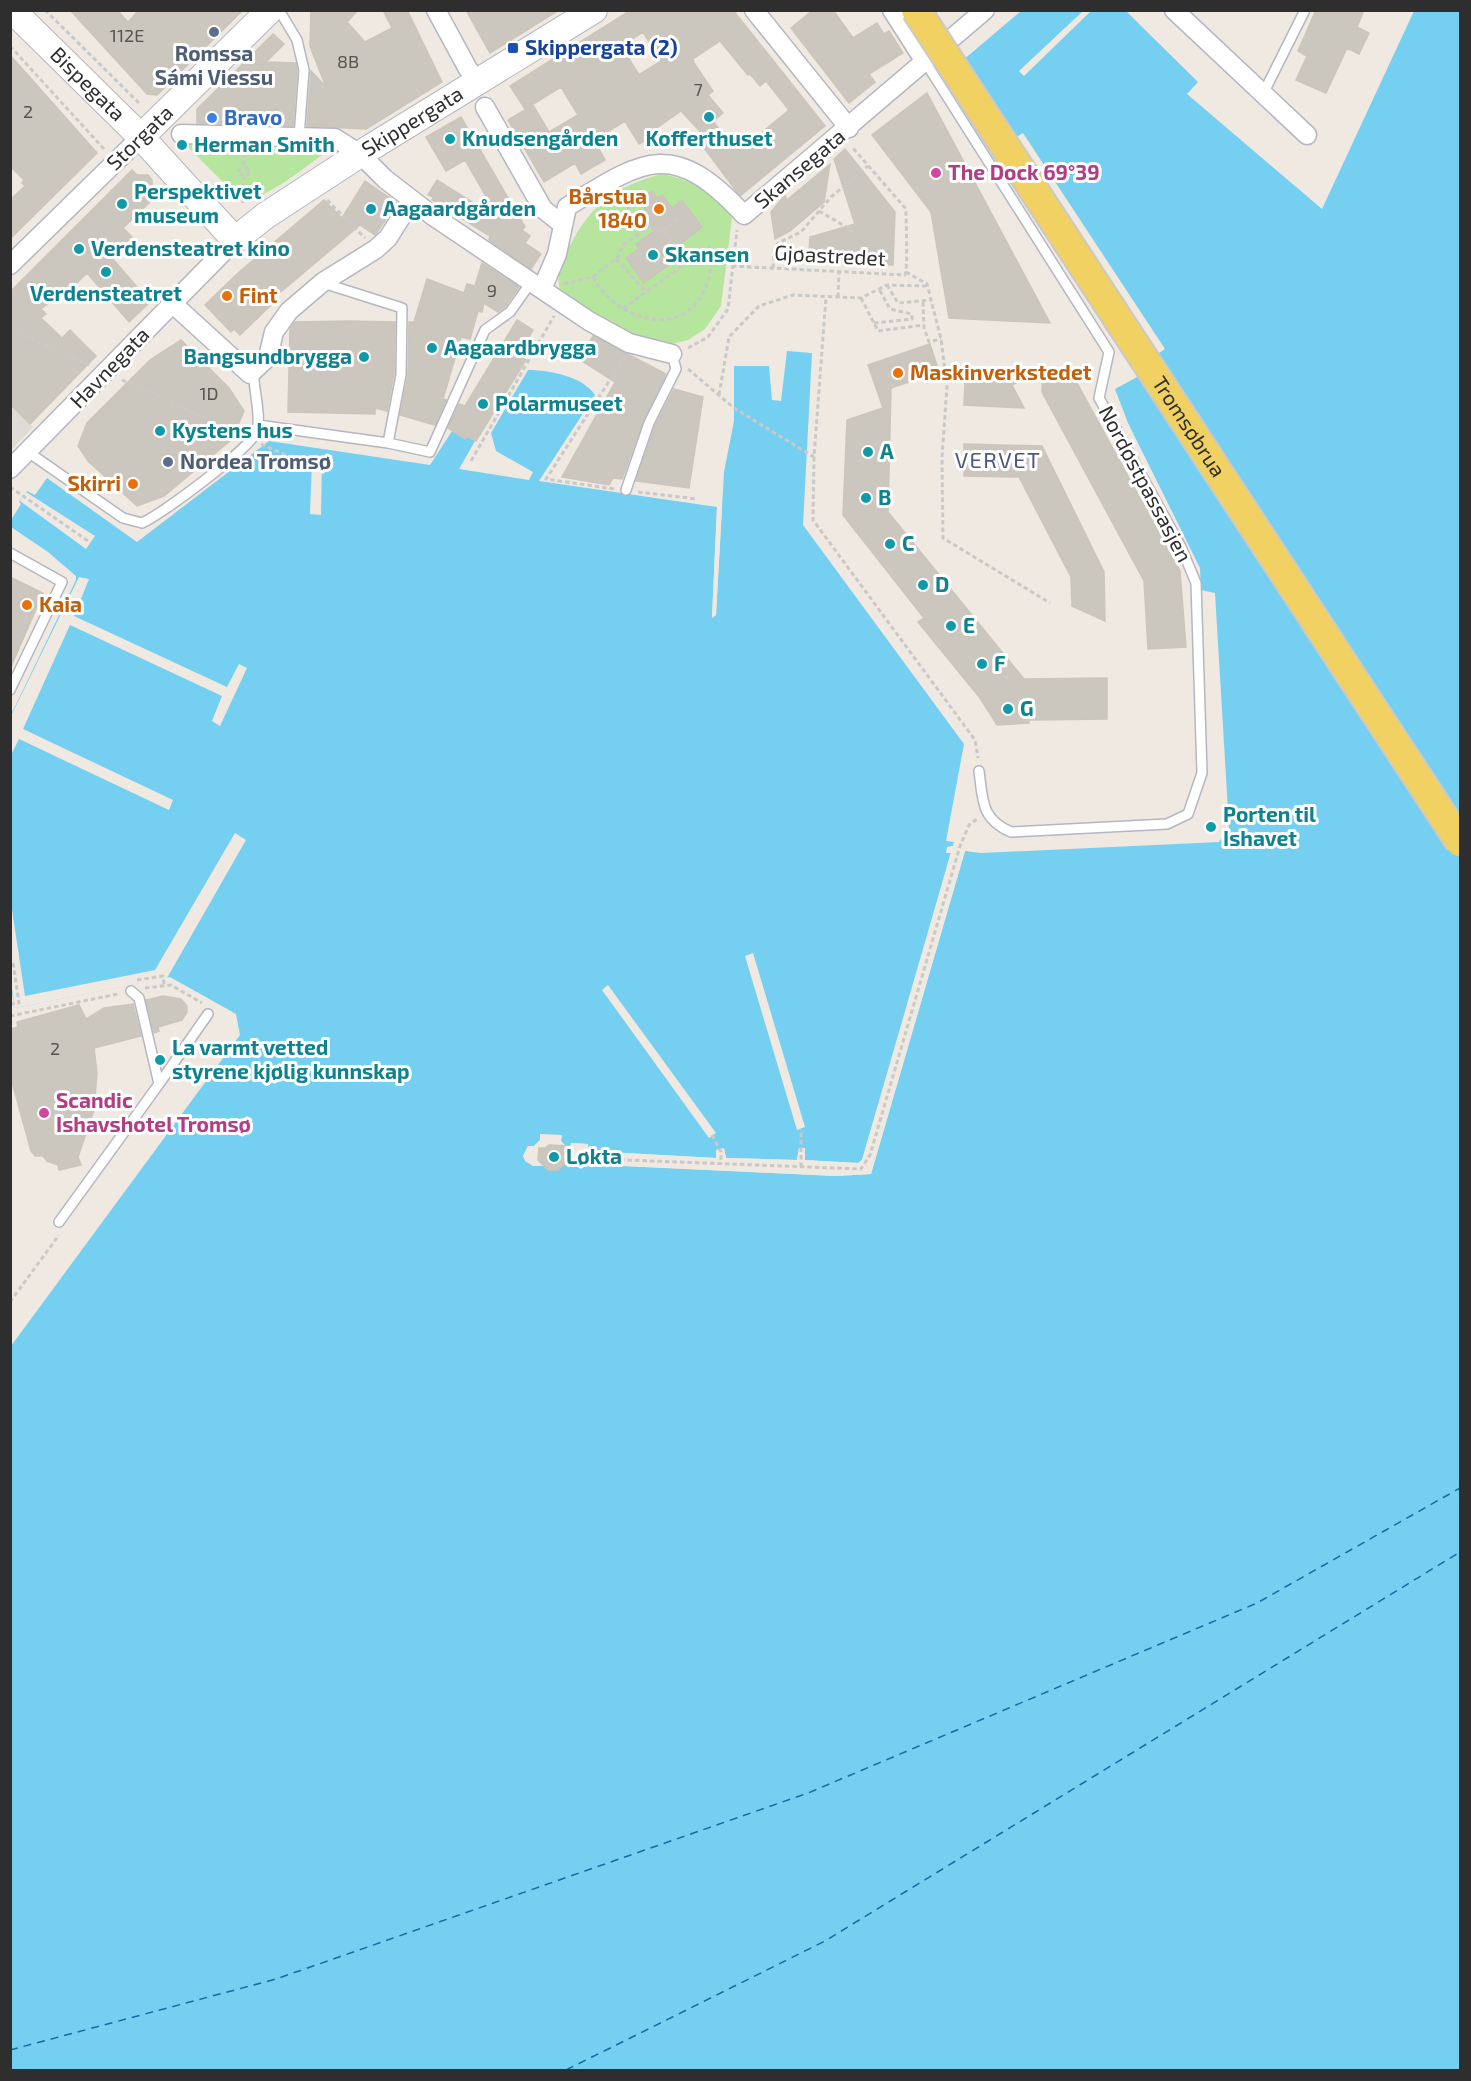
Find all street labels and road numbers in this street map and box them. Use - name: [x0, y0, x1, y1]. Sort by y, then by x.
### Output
- street label: Bispegata: [46, 41, 131, 126]
- street label: Skippergata: [356, 80, 467, 161]
- street label: Storgata: [101, 99, 177, 175]
- street label: Skansegata: [749, 123, 850, 213]
- street label: Gjøastredet: [774, 239, 886, 271]
- street label: Havnegata: [64, 321, 154, 413]
- street label: Tromsøbrua: [1148, 371, 1232, 481]
- street label: Nordøstpassasjen: [1094, 401, 1198, 566]

